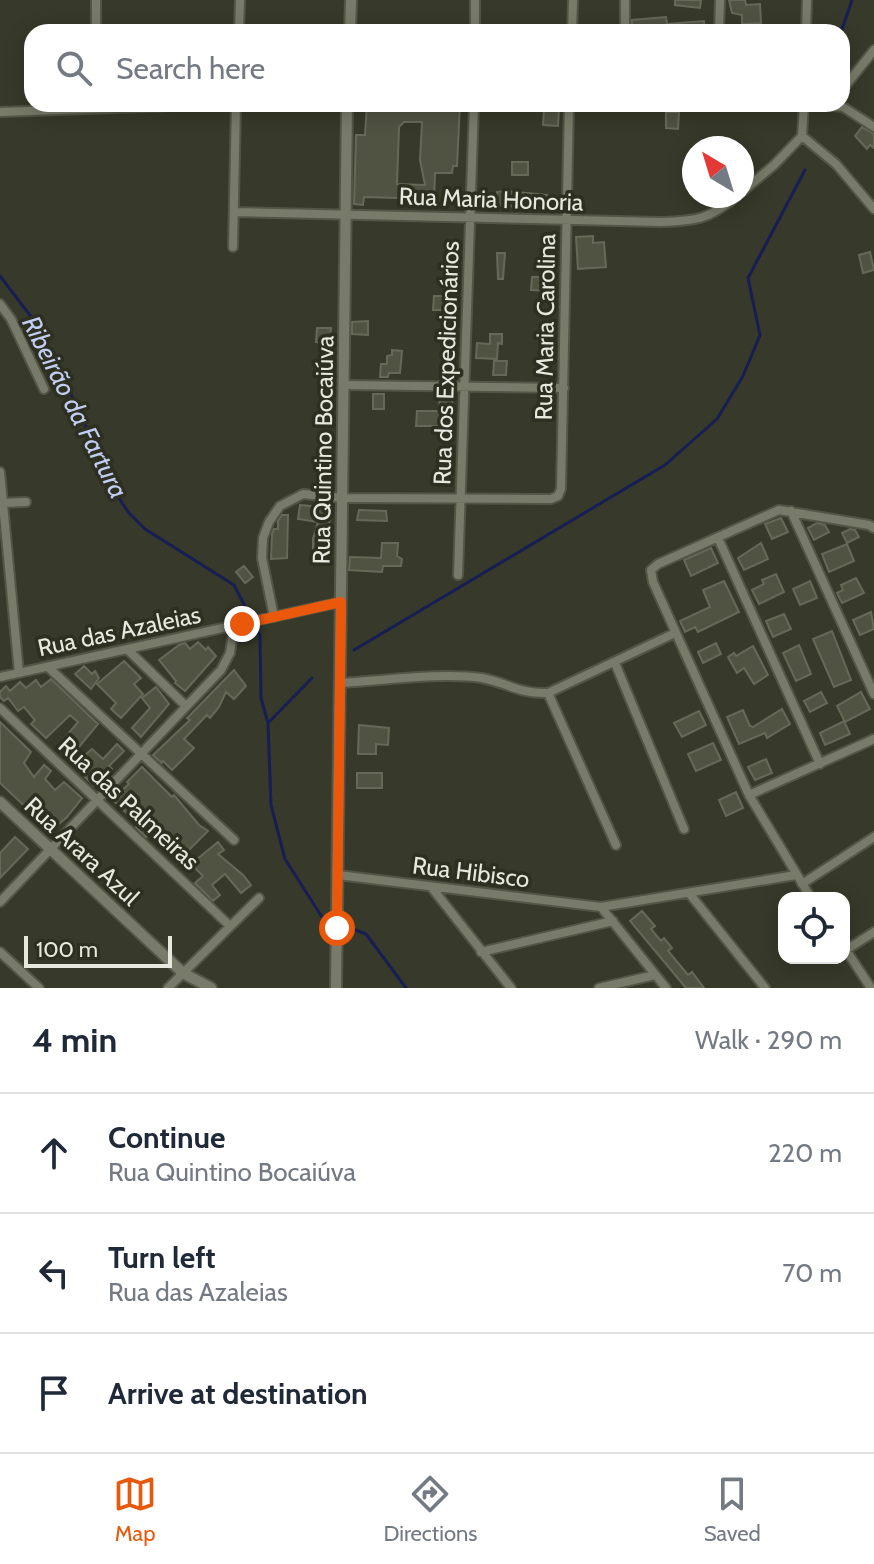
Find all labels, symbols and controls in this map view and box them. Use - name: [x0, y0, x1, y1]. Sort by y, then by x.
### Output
- search box: [24, 24, 850, 112]
- icon: search: [52, 46, 96, 90]
- text: Search here: [116, 50, 265, 87]
- north arrow: [682, 136, 754, 208]
- street label: Rua Maria Honoria: [398, 181, 584, 217]
- street label: Rua Maria Carolina: [529, 233, 561, 421]
- street label: Rua dos Expedicionários: [427, 240, 465, 486]
- water label: Ribeirão da Fartura: [15, 310, 135, 504]
- street label: Rua Quintino Bocaiúva: [307, 335, 340, 565]
- street label: Rua das Azaleias: [35, 600, 203, 662]
- route end: [224, 606, 260, 642]
- street label: Rua das Palmeiras: [53, 730, 205, 876]
- street label: Rua Arara Azul: [19, 791, 146, 912]
- street label: Rua Hibisco: [411, 850, 531, 894]
- map controls: [778, 892, 850, 964]
- button: locate: [778, 892, 850, 964]
- route start: [319, 910, 355, 946]
- scale bar: [24, 932, 172, 968]
- text: 100 m: [36, 936, 98, 963]
- text: 4 min: [32, 1019, 117, 1061]
- text: Walk · 290 m: [695, 1024, 842, 1056]
- text: Continue: [108, 1119, 225, 1156]
- icon: ahead: [32, 1131, 76, 1175]
- text: 220 m: [768, 1137, 842, 1169]
- text: Rua Quintino Bocaiúva: [108, 1156, 356, 1188]
- text: Turn left: [108, 1239, 216, 1276]
- icon: left: [32, 1251, 76, 1295]
- text: 70 m: [782, 1257, 842, 1289]
- text: Rua das Azaleias: [108, 1276, 288, 1308]
- icon: arrive: [32, 1371, 76, 1415]
- text: Arrive at destination: [108, 1375, 368, 1412]
- tab: Map: [113, 1472, 157, 1547]
- tab: Directions: [383, 1472, 477, 1547]
- tab: Saved: [704, 1472, 761, 1547]

